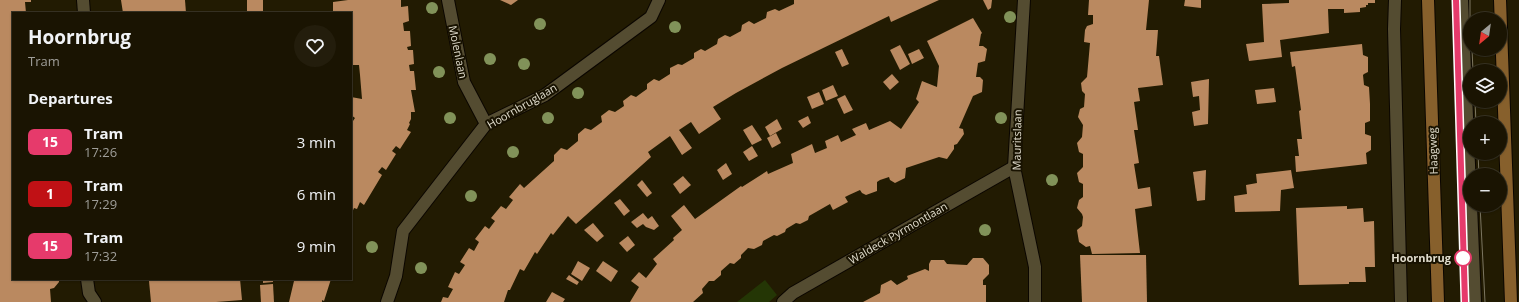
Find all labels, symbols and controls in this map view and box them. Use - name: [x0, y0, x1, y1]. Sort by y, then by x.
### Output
- north arrow: [1463, 12, 1507, 56]
- map controls: [1463, 12, 1507, 212]
- text: Hoornbrug: [28, 24, 131, 50]
- street label: Molenlaan: [446, 24, 471, 80]
- button: heart: [294, 25, 336, 67]
- text: Tram: [28, 52, 60, 70]
- button: layers: [1463, 64, 1507, 108]
- street label: Hoornbruglaan: [484, 80, 559, 132]
- text: Departures: [28, 88, 113, 108]
- street label: Mauritslaan: [1008, 109, 1025, 171]
- button: +: [1463, 116, 1507, 160]
- text: Tram: [84, 123, 123, 143]
- street label: Haagweg: [1424, 127, 1441, 175]
- text: 15: [42, 132, 58, 151]
- text: 3 min: [297, 132, 336, 152]
- text: 17:26: [84, 143, 117, 161]
- button: −: [1463, 168, 1507, 212]
- text: Tram: [84, 175, 123, 195]
- text: 1: [46, 184, 54, 203]
- text: 6 min: [297, 184, 336, 204]
- text: 17:29: [84, 195, 117, 213]
- street label: Waldeck Pyrmontlaan: [846, 198, 950, 267]
- text: Tram: [84, 227, 123, 247]
- text: 15: [42, 236, 58, 255]
- text: 9 min: [297, 236, 336, 256]
- text: 17:32: [84, 247, 117, 265]
- marker: Hoornbrug: [1454, 249, 1472, 267]
- place label: Hoornbrug: [1391, 250, 1452, 265]

